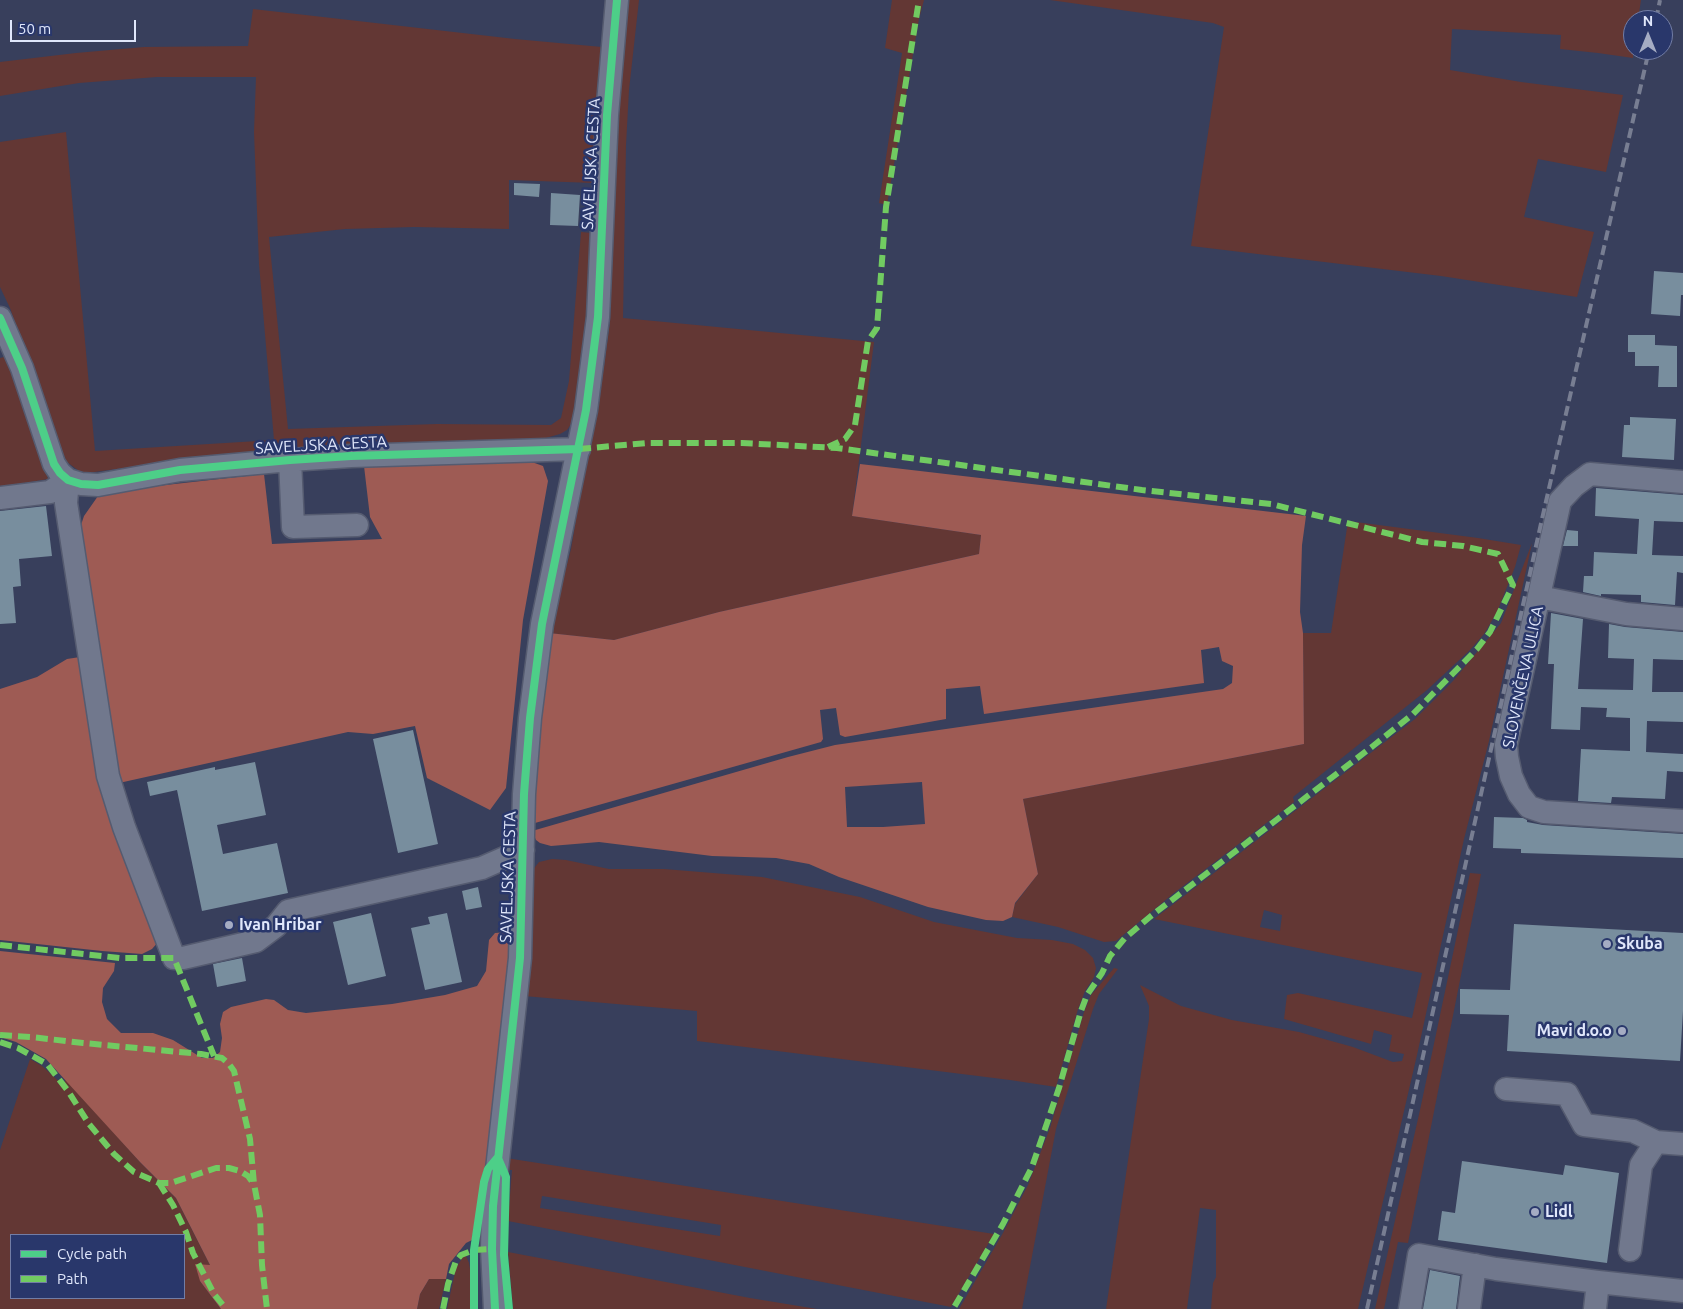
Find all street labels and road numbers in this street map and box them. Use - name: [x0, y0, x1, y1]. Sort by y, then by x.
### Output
- street label: SAVELJSKA CESTA: [578, 98, 604, 230]
- street label: SAVELJSKA CESTA: [255, 432, 387, 458]
- street label: SLOVENČEVA ULICA: [1499, 604, 1547, 750]
- street label: SAVELJSKA CESTA: [496, 811, 520, 943]

